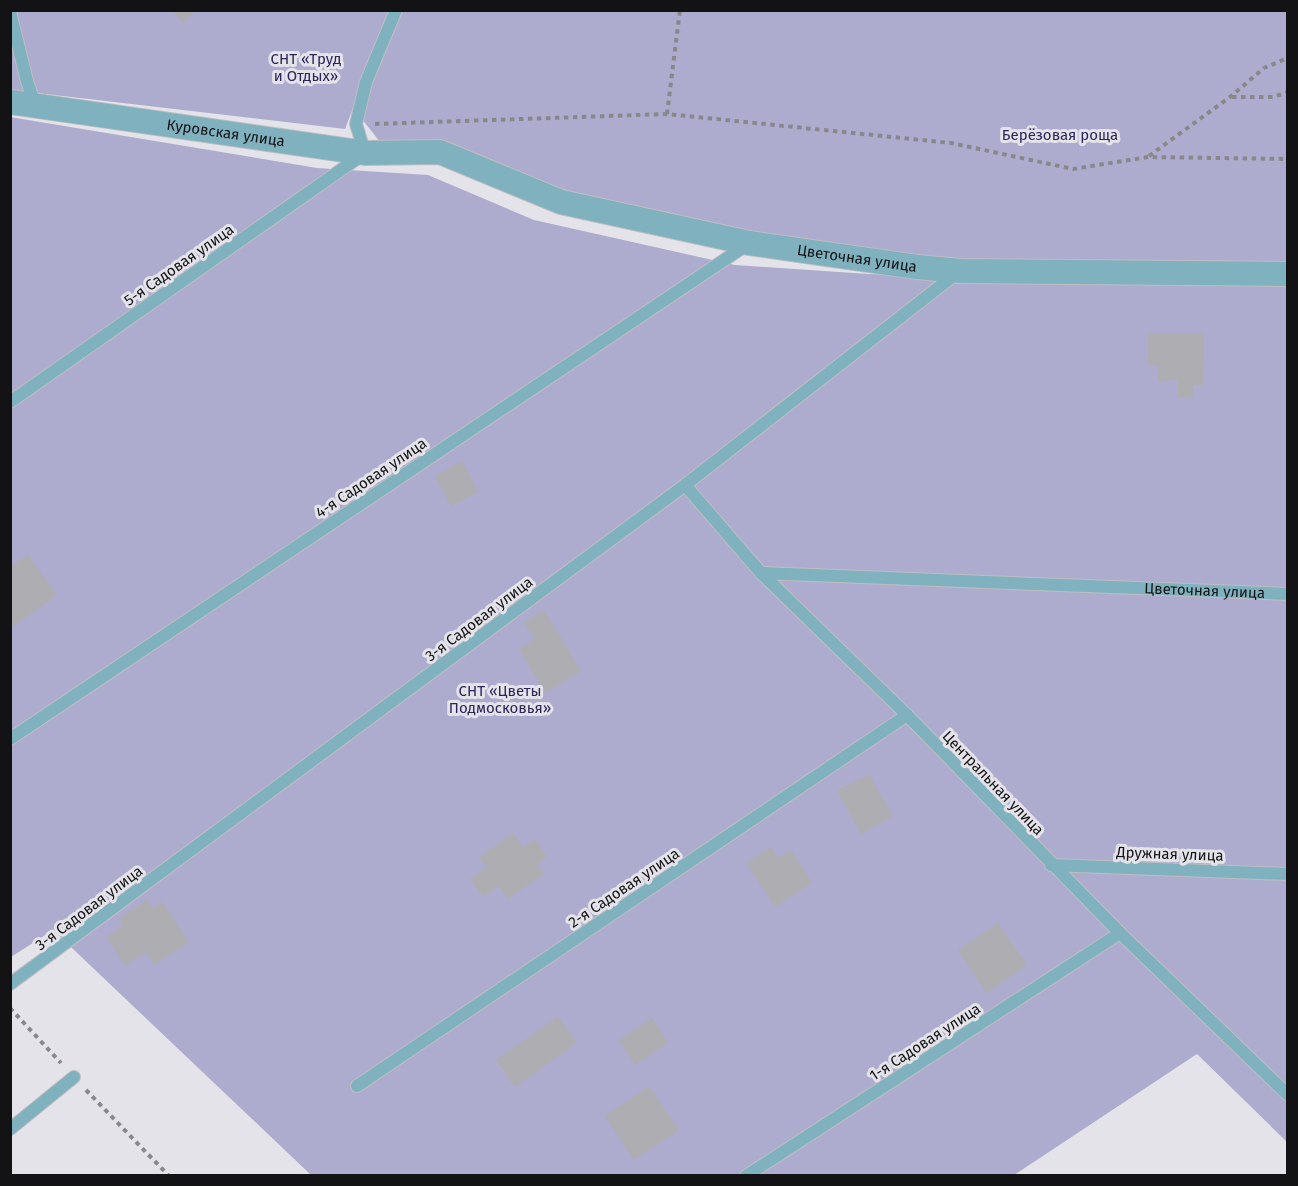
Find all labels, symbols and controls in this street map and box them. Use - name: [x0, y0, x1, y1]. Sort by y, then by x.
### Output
- park label: СНТ «Труд и Отдых»: [271, 50, 341, 85]
- street label: Куровская улица: [166, 116, 286, 150]
- park label: Берёзовая роща: [1002, 126, 1118, 144]
- street label: 5-я Садовая улица: [121, 220, 237, 310]
- street label: Цветочная улица: [796, 241, 918, 276]
- street label: 4-я Садовая улица: [312, 434, 430, 522]
- street label: 3-я Садовая улица: [422, 573, 536, 665]
- street label: Цветочная улица: [1144, 579, 1265, 602]
- park label: СНТ «Цветы Подмосковья»: [449, 682, 551, 717]
- street label: Центральная улица: [939, 727, 1047, 839]
- street label: Дружная улица: [1115, 843, 1224, 865]
- street label: 2-я Садовая улица: [565, 844, 683, 932]
- street label: 3-я Садовая улица: [32, 862, 146, 954]
- street label: 1-я Садовая улица: [866, 999, 984, 1085]

